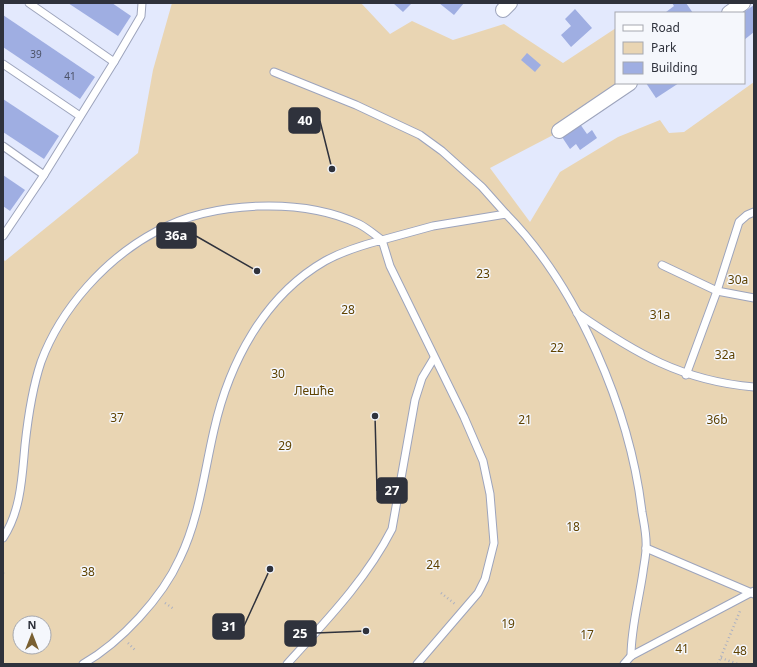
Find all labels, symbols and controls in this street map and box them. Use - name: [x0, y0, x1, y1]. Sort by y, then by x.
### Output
- legend: [615, 12, 745, 84]
- text: Road: [651, 19, 680, 36]
- text: Park: [651, 39, 677, 56]
- house number: 39: [30, 47, 42, 61]
- text: Building: [651, 59, 698, 76]
- house number: 41: [64, 69, 76, 83]
- callout: 40: [289, 108, 320, 133]
- text: 40: [298, 111, 312, 129]
- callout: 36a: [157, 223, 196, 248]
- text: 36a: [165, 226, 187, 244]
- park label: 23: [476, 265, 490, 282]
- park label: 30a: [728, 271, 748, 288]
- park label: 28: [341, 301, 355, 318]
- park label: 31a: [650, 306, 670, 323]
- park label: 22: [550, 339, 564, 356]
- park label: 32a: [715, 346, 735, 363]
- park label: 30: [271, 365, 285, 382]
- park label: Лешће: [294, 382, 334, 399]
- park label: 37: [110, 409, 124, 426]
- park label: 21: [518, 411, 532, 428]
- park label: 36b: [706, 411, 728, 428]
- park label: 29: [278, 437, 292, 454]
- callout: 27: [377, 478, 407, 503]
- text: 27: [385, 481, 399, 499]
- park label: 18: [566, 518, 580, 535]
- park label: 24: [426, 556, 440, 573]
- park label: 38: [81, 563, 95, 580]
- callout: 31: [213, 614, 244, 639]
- north arrow: [12, 615, 52, 655]
- park label: 19: [501, 615, 515, 632]
- text: N: [28, 617, 36, 632]
- text: 31: [222, 617, 236, 635]
- callout: 25: [285, 621, 316, 646]
- text: 25: [293, 624, 307, 642]
- park label: 17: [580, 626, 594, 643]
- park label: 41: [675, 640, 689, 657]
- park label: 48: [733, 642, 747, 659]

